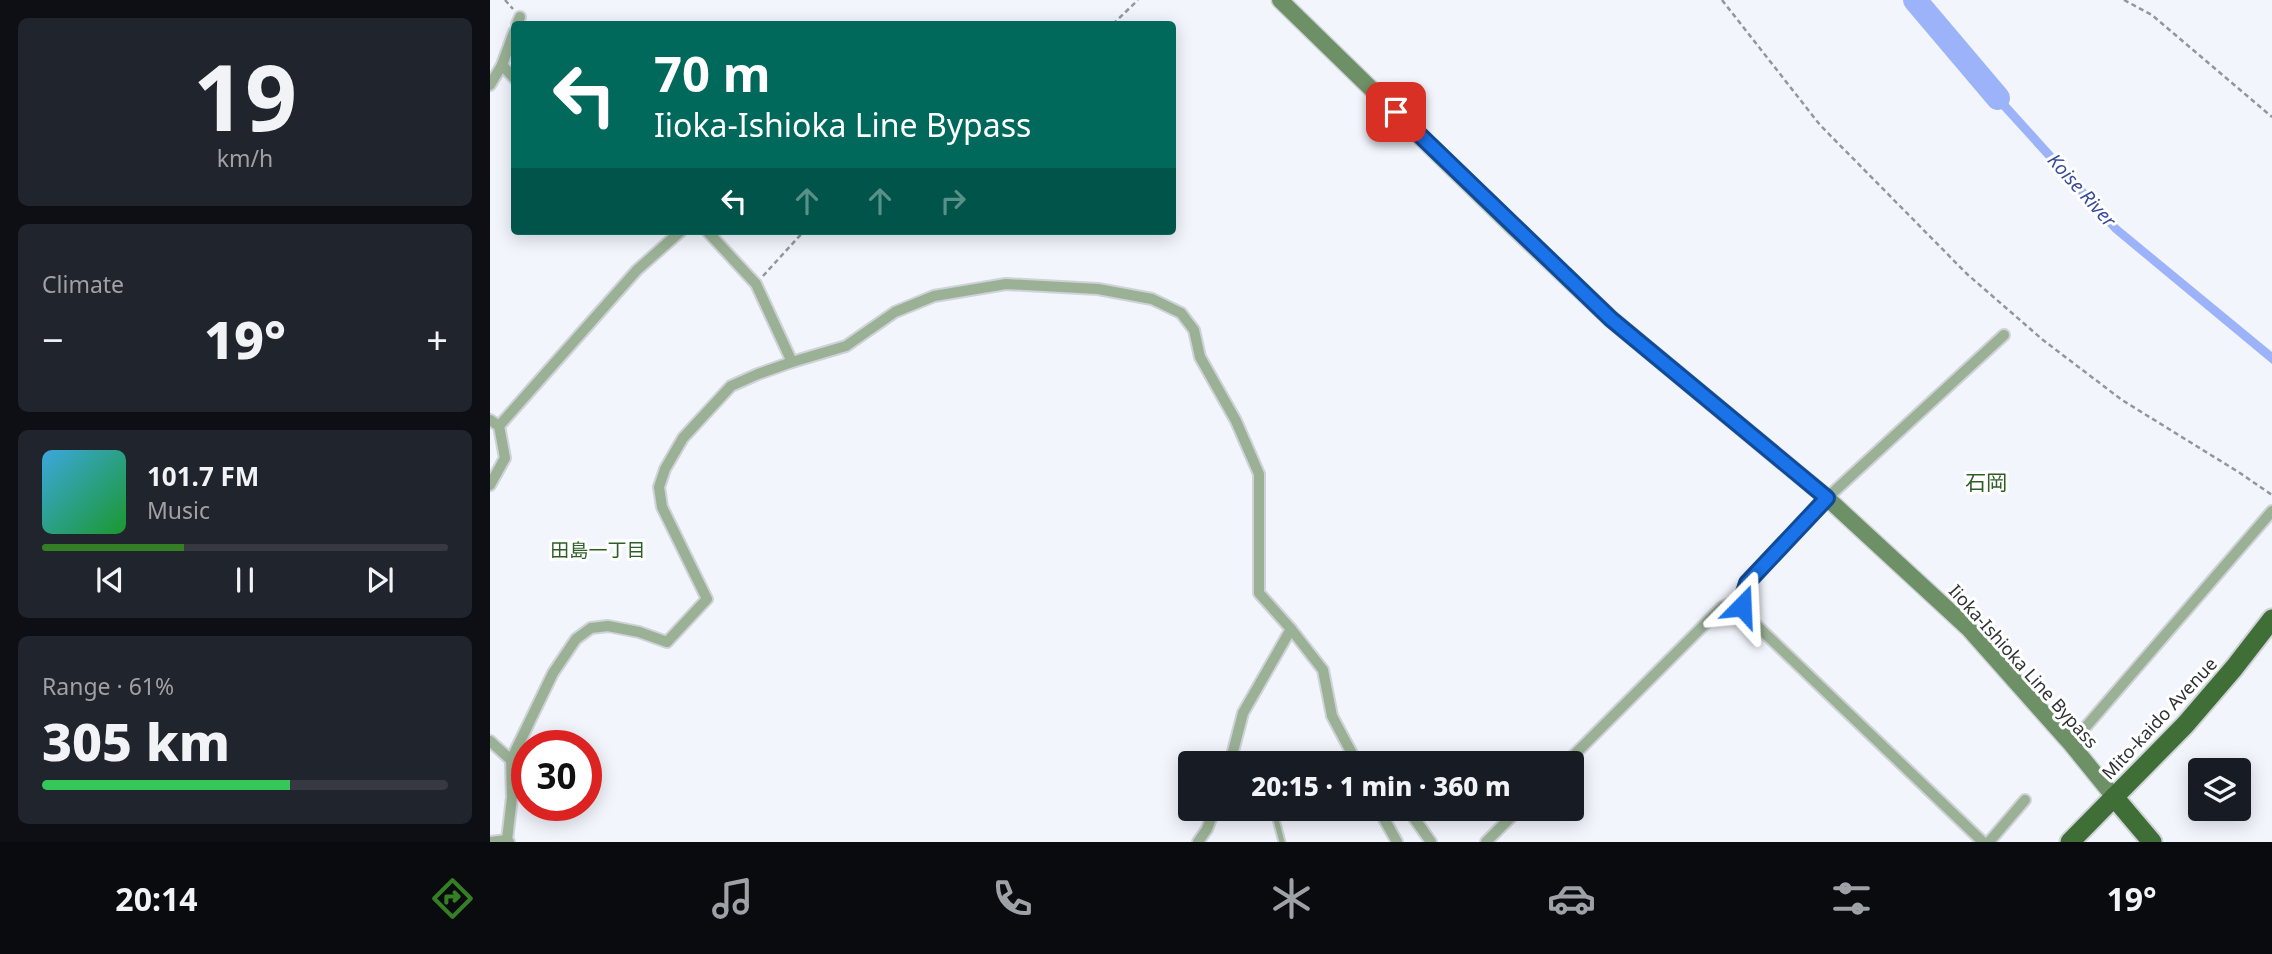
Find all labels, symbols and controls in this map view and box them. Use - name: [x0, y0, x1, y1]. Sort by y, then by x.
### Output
- text: 19: [193, 34, 297, 158]
- text: 70 m: [654, 40, 771, 106]
- icon: left: [539, 49, 630, 140]
- pin: [1366, 82, 1426, 142]
- icon: arrive: [1377, 93, 1415, 131]
- text: Iioka-Ishioka Line Bypass: [654, 103, 1031, 146]
- text: km/h: [217, 142, 273, 174]
- water label: Koise River: [2042, 148, 2123, 233]
- icon: left: [715, 182, 753, 220]
- icon: ahead: [788, 182, 826, 220]
- icon: ahead: [861, 182, 899, 220]
- icon: right: [934, 182, 972, 220]
- text: Climate: [42, 268, 124, 300]
- text: 19°: [204, 303, 286, 374]
- text: −: [42, 313, 64, 365]
- text: +: [426, 313, 448, 365]
- text: 101.7 FM: [147, 458, 259, 494]
- district label: 石岡: [1965, 468, 2007, 496]
- text: Music: [147, 494, 210, 526]
- district label: 田島一丁目: [550, 537, 646, 563]
- icon: previous: [91, 561, 129, 599]
- icon: pause: [226, 561, 264, 599]
- icon: next: [361, 561, 399, 599]
- position arrow: [1705, 569, 1779, 643]
- street label: Iioka-Ishioka Line Bypass: [1944, 579, 2104, 753]
- street label: Mito-kaido Avenue: [2096, 652, 2222, 784]
- text: Range · 61%: [42, 670, 174, 702]
- text: 305 km: [42, 705, 230, 776]
- speed limit sign: 30: [511, 730, 602, 821]
- map controls: [2188, 758, 2251, 821]
- button: layers: [2188, 758, 2251, 821]
- text: 20:15 · 1 min · 360 m: [1251, 768, 1511, 804]
- icon: directions: [428, 874, 477, 923]
- icon: music: [708, 874, 757, 923]
- icon: phone: [988, 874, 1037, 923]
- icon: climate: [1267, 874, 1316, 923]
- icon: car: [1547, 874, 1596, 923]
- icon: filters: [1827, 874, 1876, 923]
- text: 20:14: [115, 877, 198, 920]
- text: 19°: [2106, 877, 2157, 920]

